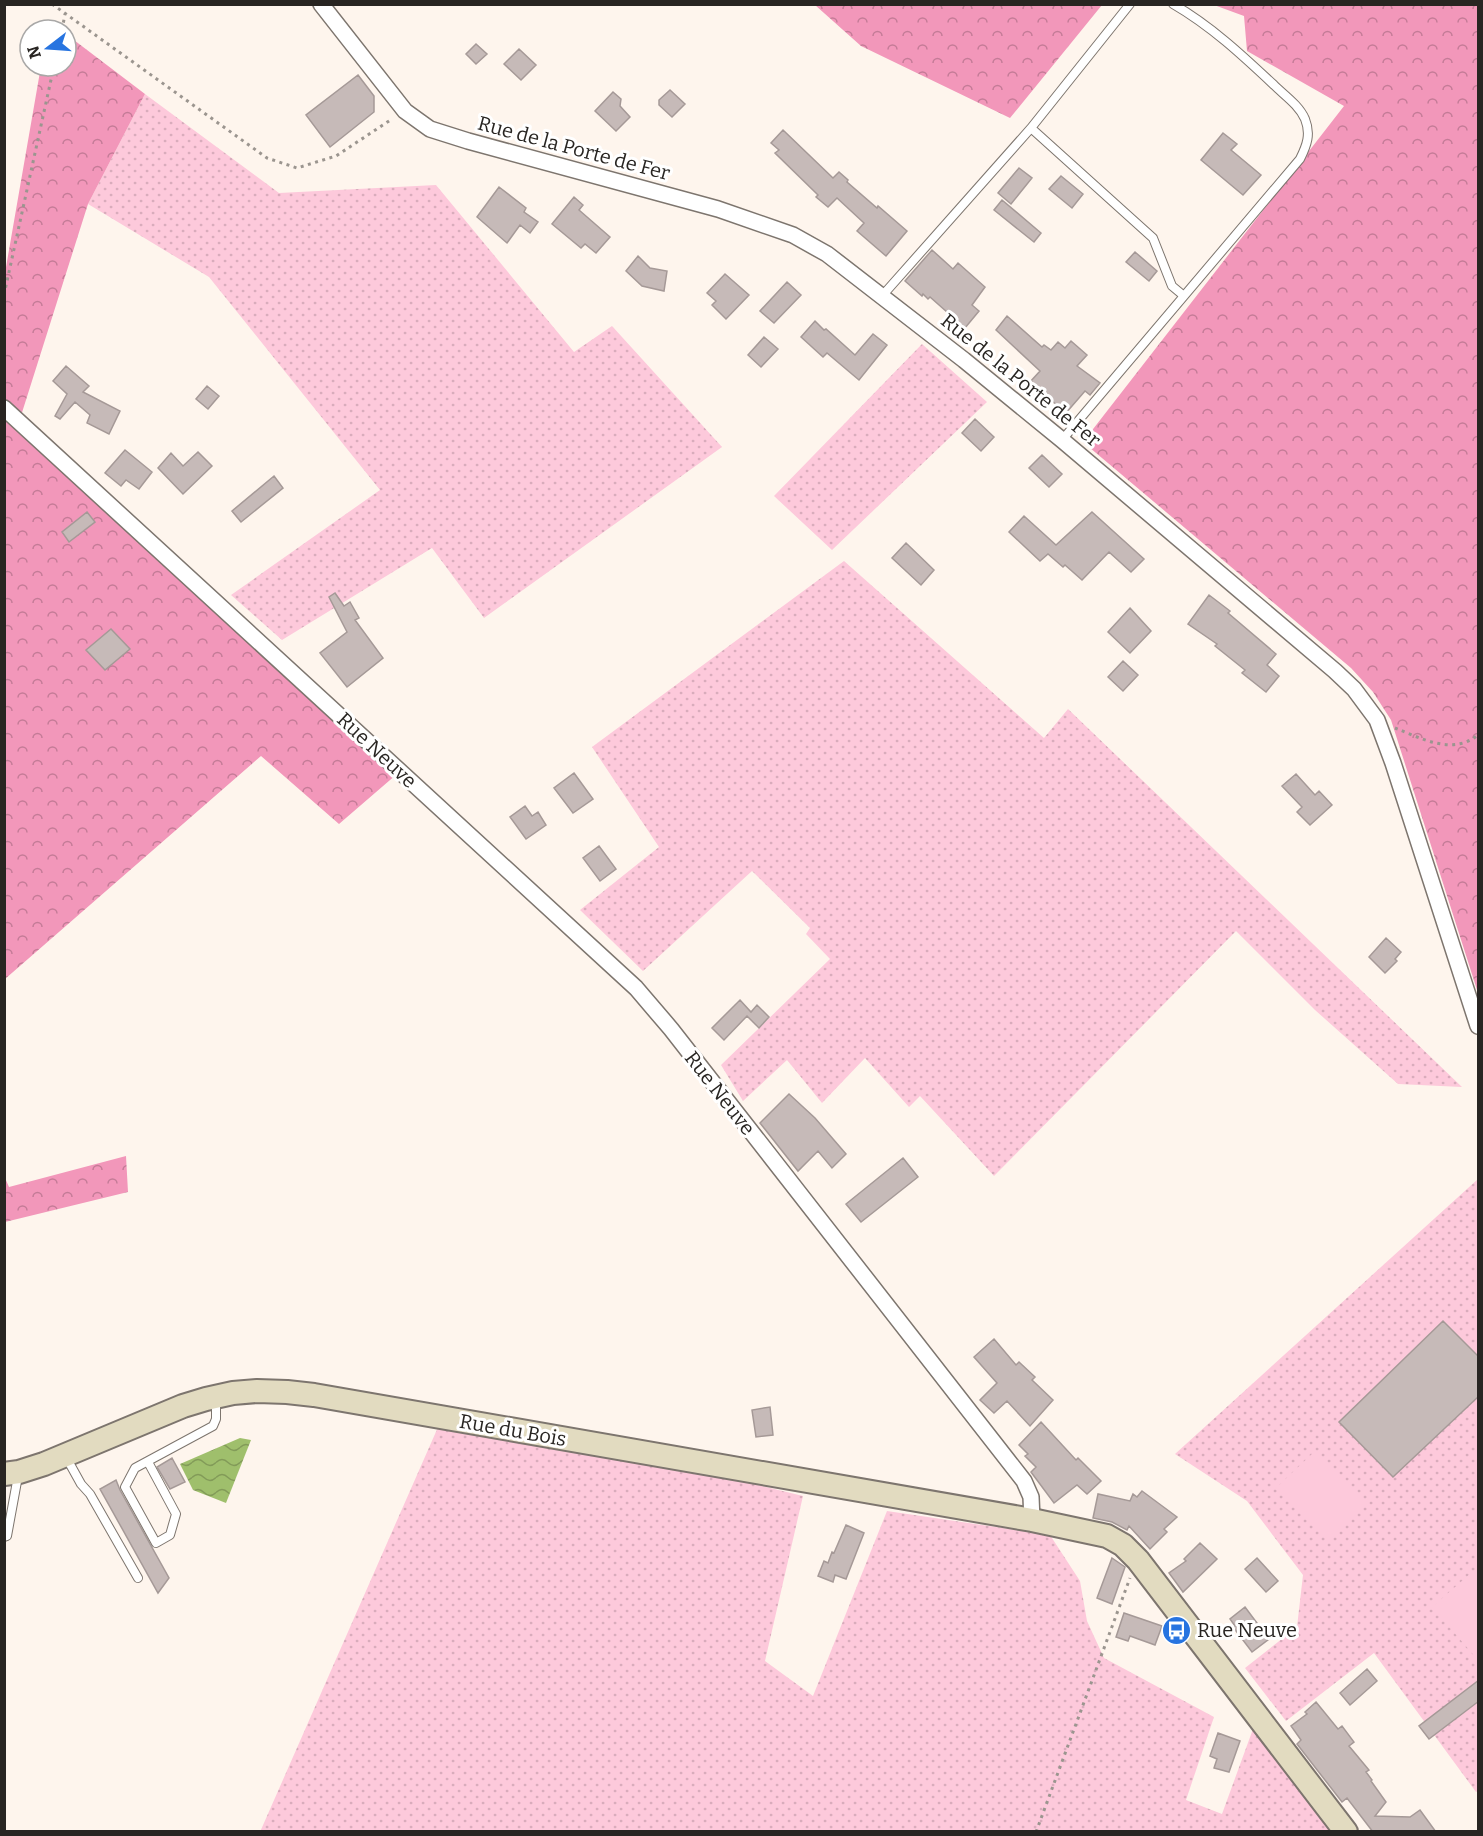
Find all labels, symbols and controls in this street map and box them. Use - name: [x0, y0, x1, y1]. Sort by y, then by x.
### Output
- north arrow: [18, 18, 78, 78]
- text: N: [23, 44, 45, 61]
- street label: Rue de la Porte de Fer: [475, 111, 673, 185]
- street label: Rue de la Porte de Fer: [936, 308, 1106, 452]
- street label: Rue Neuve: [332, 707, 422, 793]
- street label: Rue Neuve: [680, 1046, 760, 1140]
- street label: Rue du Bois: [458, 1409, 568, 1451]
- bus stop icon: Rue Neuve: [1160, 1614, 1192, 1646]
- place label: Rue Neuve: [1197, 1618, 1297, 1642]

